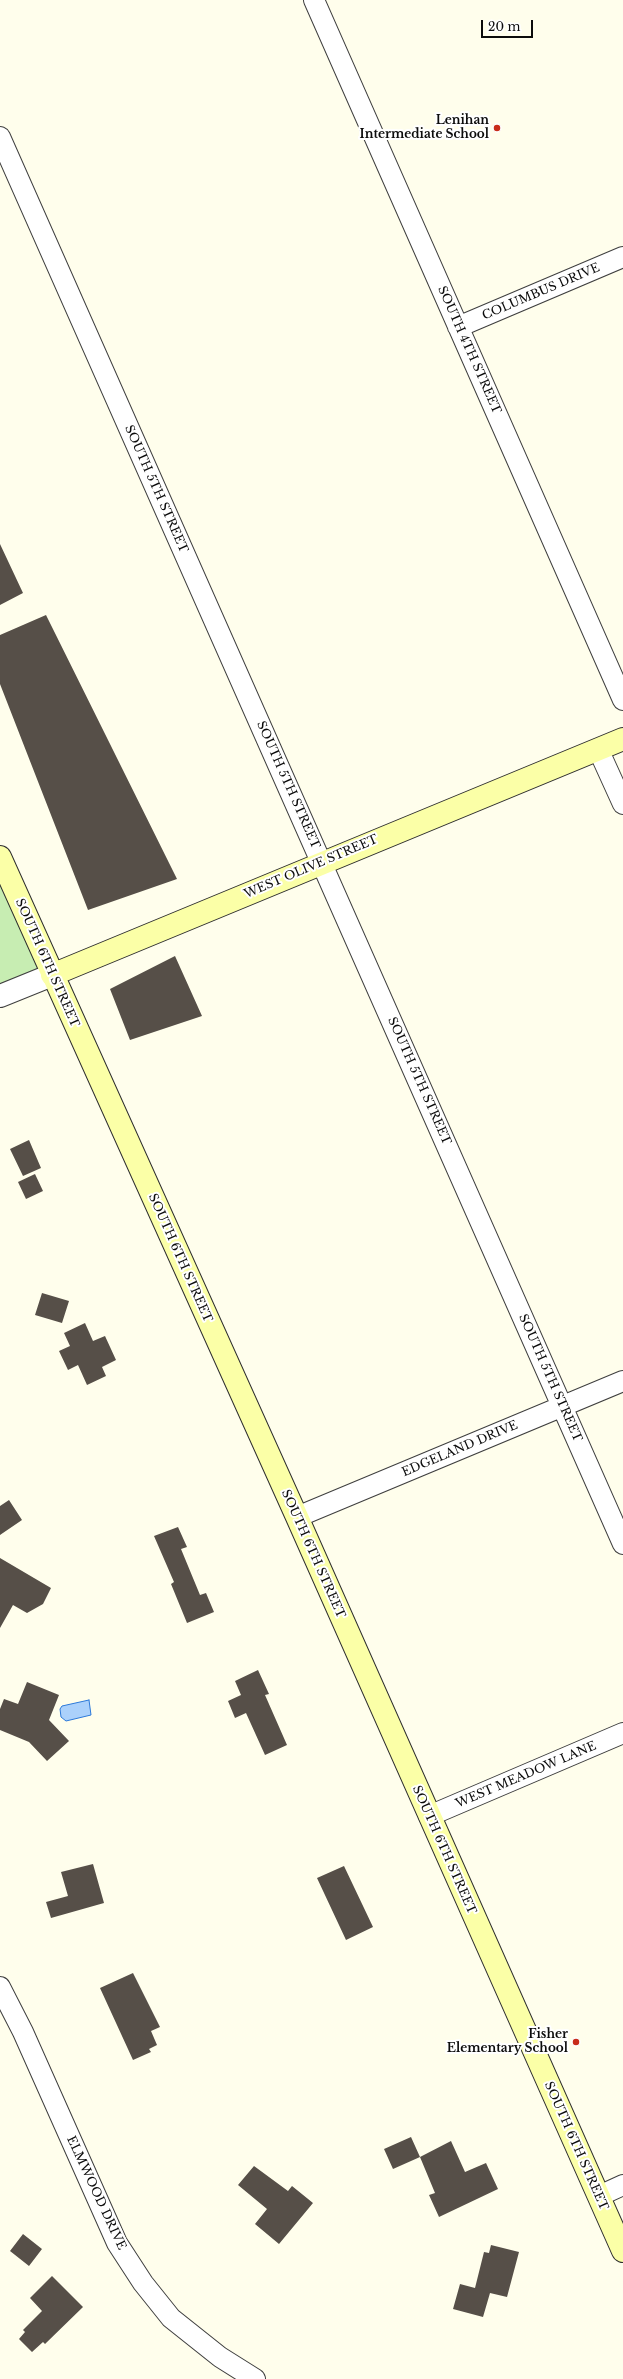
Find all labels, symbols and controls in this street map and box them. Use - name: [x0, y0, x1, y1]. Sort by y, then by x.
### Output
- scale bar: [483, 12, 535, 38]
- text: 20 m: [488, 19, 520, 34]
- place label: Lenihan Intermediate School: [360, 114, 489, 142]
- marker: Lenihan Intermediate School: [492, 123, 502, 133]
- street label: COLUMBUS DRIVE: [480, 261, 602, 323]
- street label: SOUTH 4TH STREET: [434, 284, 504, 416]
- street label: SOUTH 5TH STREET: [121, 423, 191, 555]
- street label: SOUTH 5TH STREET: [253, 719, 323, 851]
- street label: WEST OLIVE STREET: [242, 832, 380, 902]
- street label: SOUTH 6TH STREET: [12, 897, 82, 1029]
- street label: SOUTH 5TH STREET: [384, 1015, 454, 1147]
- street label: SOUTH 6TH STREET: [145, 1192, 215, 1324]
- street label: SOUTH 5TH STREET: [515, 1312, 585, 1444]
- street label: EDGELAND DRIVE: [400, 1418, 520, 1480]
- street label: SOUTH 6TH STREET: [278, 1488, 348, 1620]
- street label: WEST MEADOW LANE: [454, 1739, 598, 1811]
- street label: SOUTH 6TH STREET: [409, 1784, 479, 1916]
- place label: Fisher Elementary School: [447, 2028, 568, 2056]
- marker: Fisher Elementary School: [571, 2037, 581, 2047]
- street label: SOUTH 6TH STREET: [541, 2080, 611, 2212]
- street label: ELMWOOD DRIVE: [63, 2134, 129, 2252]

